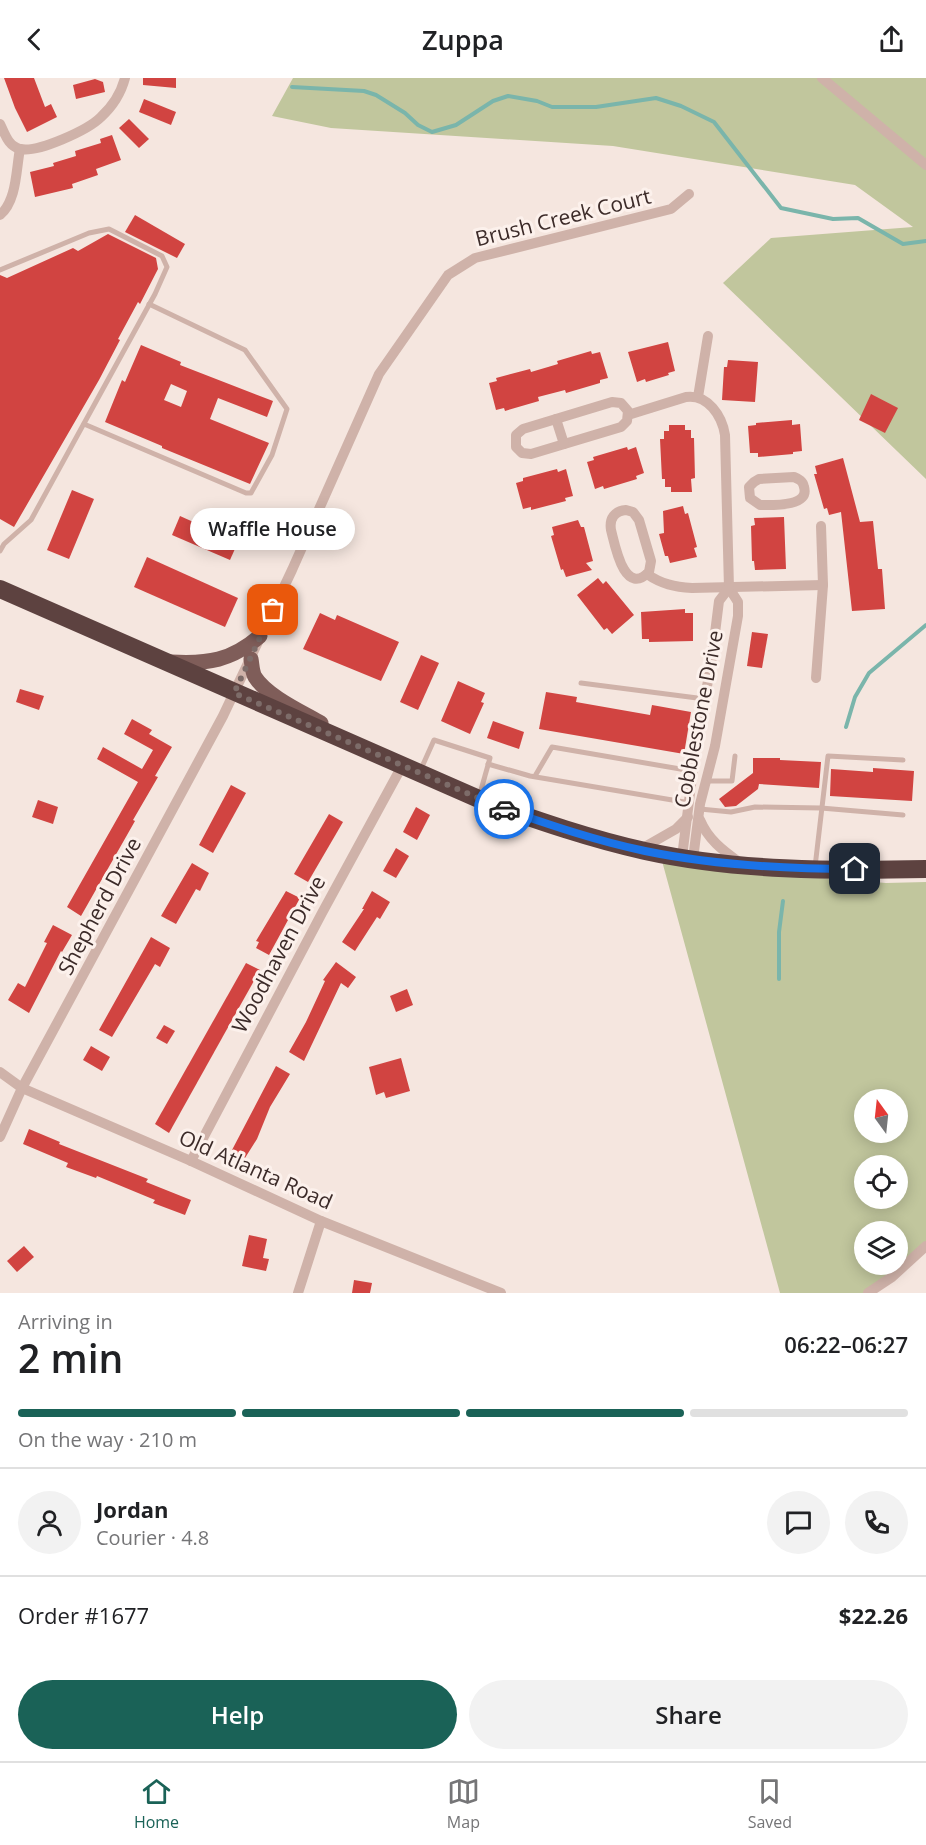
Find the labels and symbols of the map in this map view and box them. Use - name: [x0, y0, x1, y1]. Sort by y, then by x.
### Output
- street label: Brush Creek Court: [472, 182, 654, 252]
- callout: Waffle House: [190, 508, 356, 550]
- pin: [247, 584, 298, 635]
- street label: Cobblestone Drive: [667, 628, 729, 810]
- courier: [474, 779, 534, 839]
- street label: Shepherd Drive: [51, 832, 147, 980]
- pin: [829, 843, 880, 894]
- street label: Woodhaven Drive: [225, 871, 331, 1037]
- north arrow: [854, 1089, 908, 1143]
- street label: Old Atlanta Road: [175, 1123, 337, 1215]

